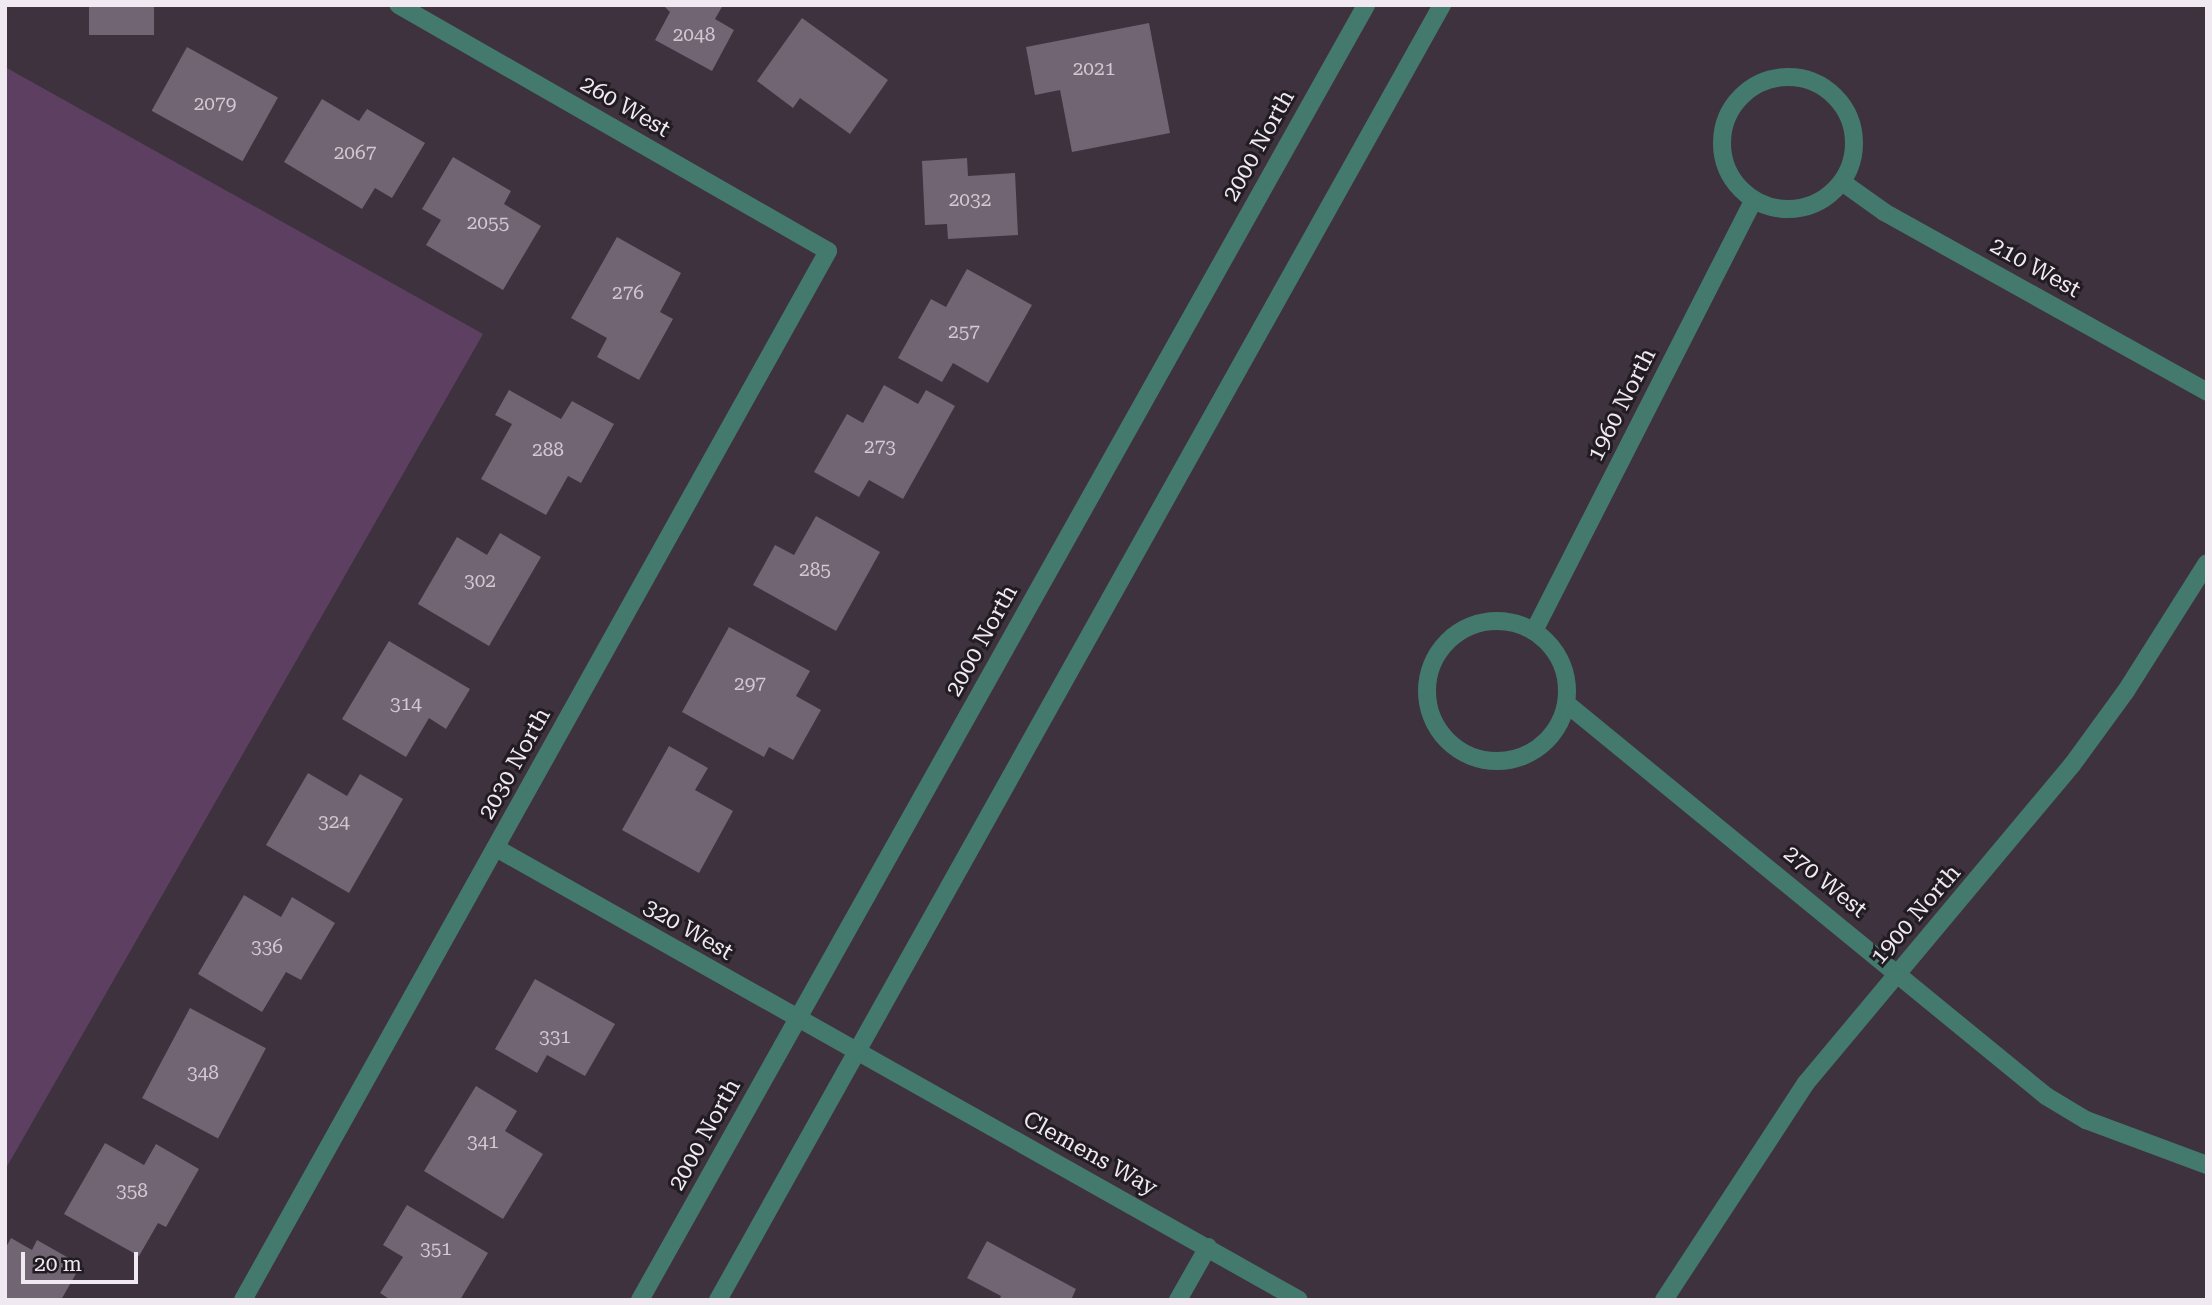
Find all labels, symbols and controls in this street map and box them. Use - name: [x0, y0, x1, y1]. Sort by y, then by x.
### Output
- house number: 2048: [673, 24, 715, 46]
- house number: 2021: [1073, 58, 1115, 80]
- street label: 260 West: [575, 70, 675, 144]
- street label: 2000 North: [1217, 86, 1301, 206]
- house number: 2079: [194, 93, 236, 115]
- house number: 2067: [334, 142, 376, 164]
- house number: 2032: [949, 189, 991, 211]
- house number: 2055: [467, 212, 509, 234]
- street label: 210 West: [1985, 232, 2085, 304]
- house number: 276: [612, 282, 644, 304]
- house number: 257: [948, 321, 980, 343]
- street label: 1960 North: [1582, 344, 1662, 466]
- house number: 273: [864, 436, 896, 458]
- house number: 288: [532, 439, 564, 461]
- house number: 285: [799, 559, 831, 581]
- house number: 302: [464, 570, 496, 592]
- street label: 2000 North: [940, 581, 1024, 701]
- house number: 297: [734, 673, 766, 695]
- house number: 314: [390, 693, 422, 715]
- street label: 2030 North: [473, 704, 557, 824]
- house number: 324: [318, 811, 350, 833]
- street label: 270 West: [1778, 840, 1872, 924]
- street label: 1900 North: [1865, 860, 1967, 970]
- street label: 320 West: [638, 893, 738, 967]
- house number: 336: [251, 936, 283, 958]
- house number: 331: [539, 1026, 571, 1048]
- house number: 348: [187, 1062, 219, 1084]
- street label: 2000 North: [663, 1075, 747, 1195]
- street label: Clemens Way: [1018, 1106, 1162, 1202]
- house number: 341: [467, 1131, 499, 1153]
- house number: 358: [116, 1180, 148, 1202]
- scale bar: [24, 1238, 142, 1282]
- house number: 351: [420, 1238, 452, 1260]
- text: 20 m: [34, 1252, 82, 1276]

